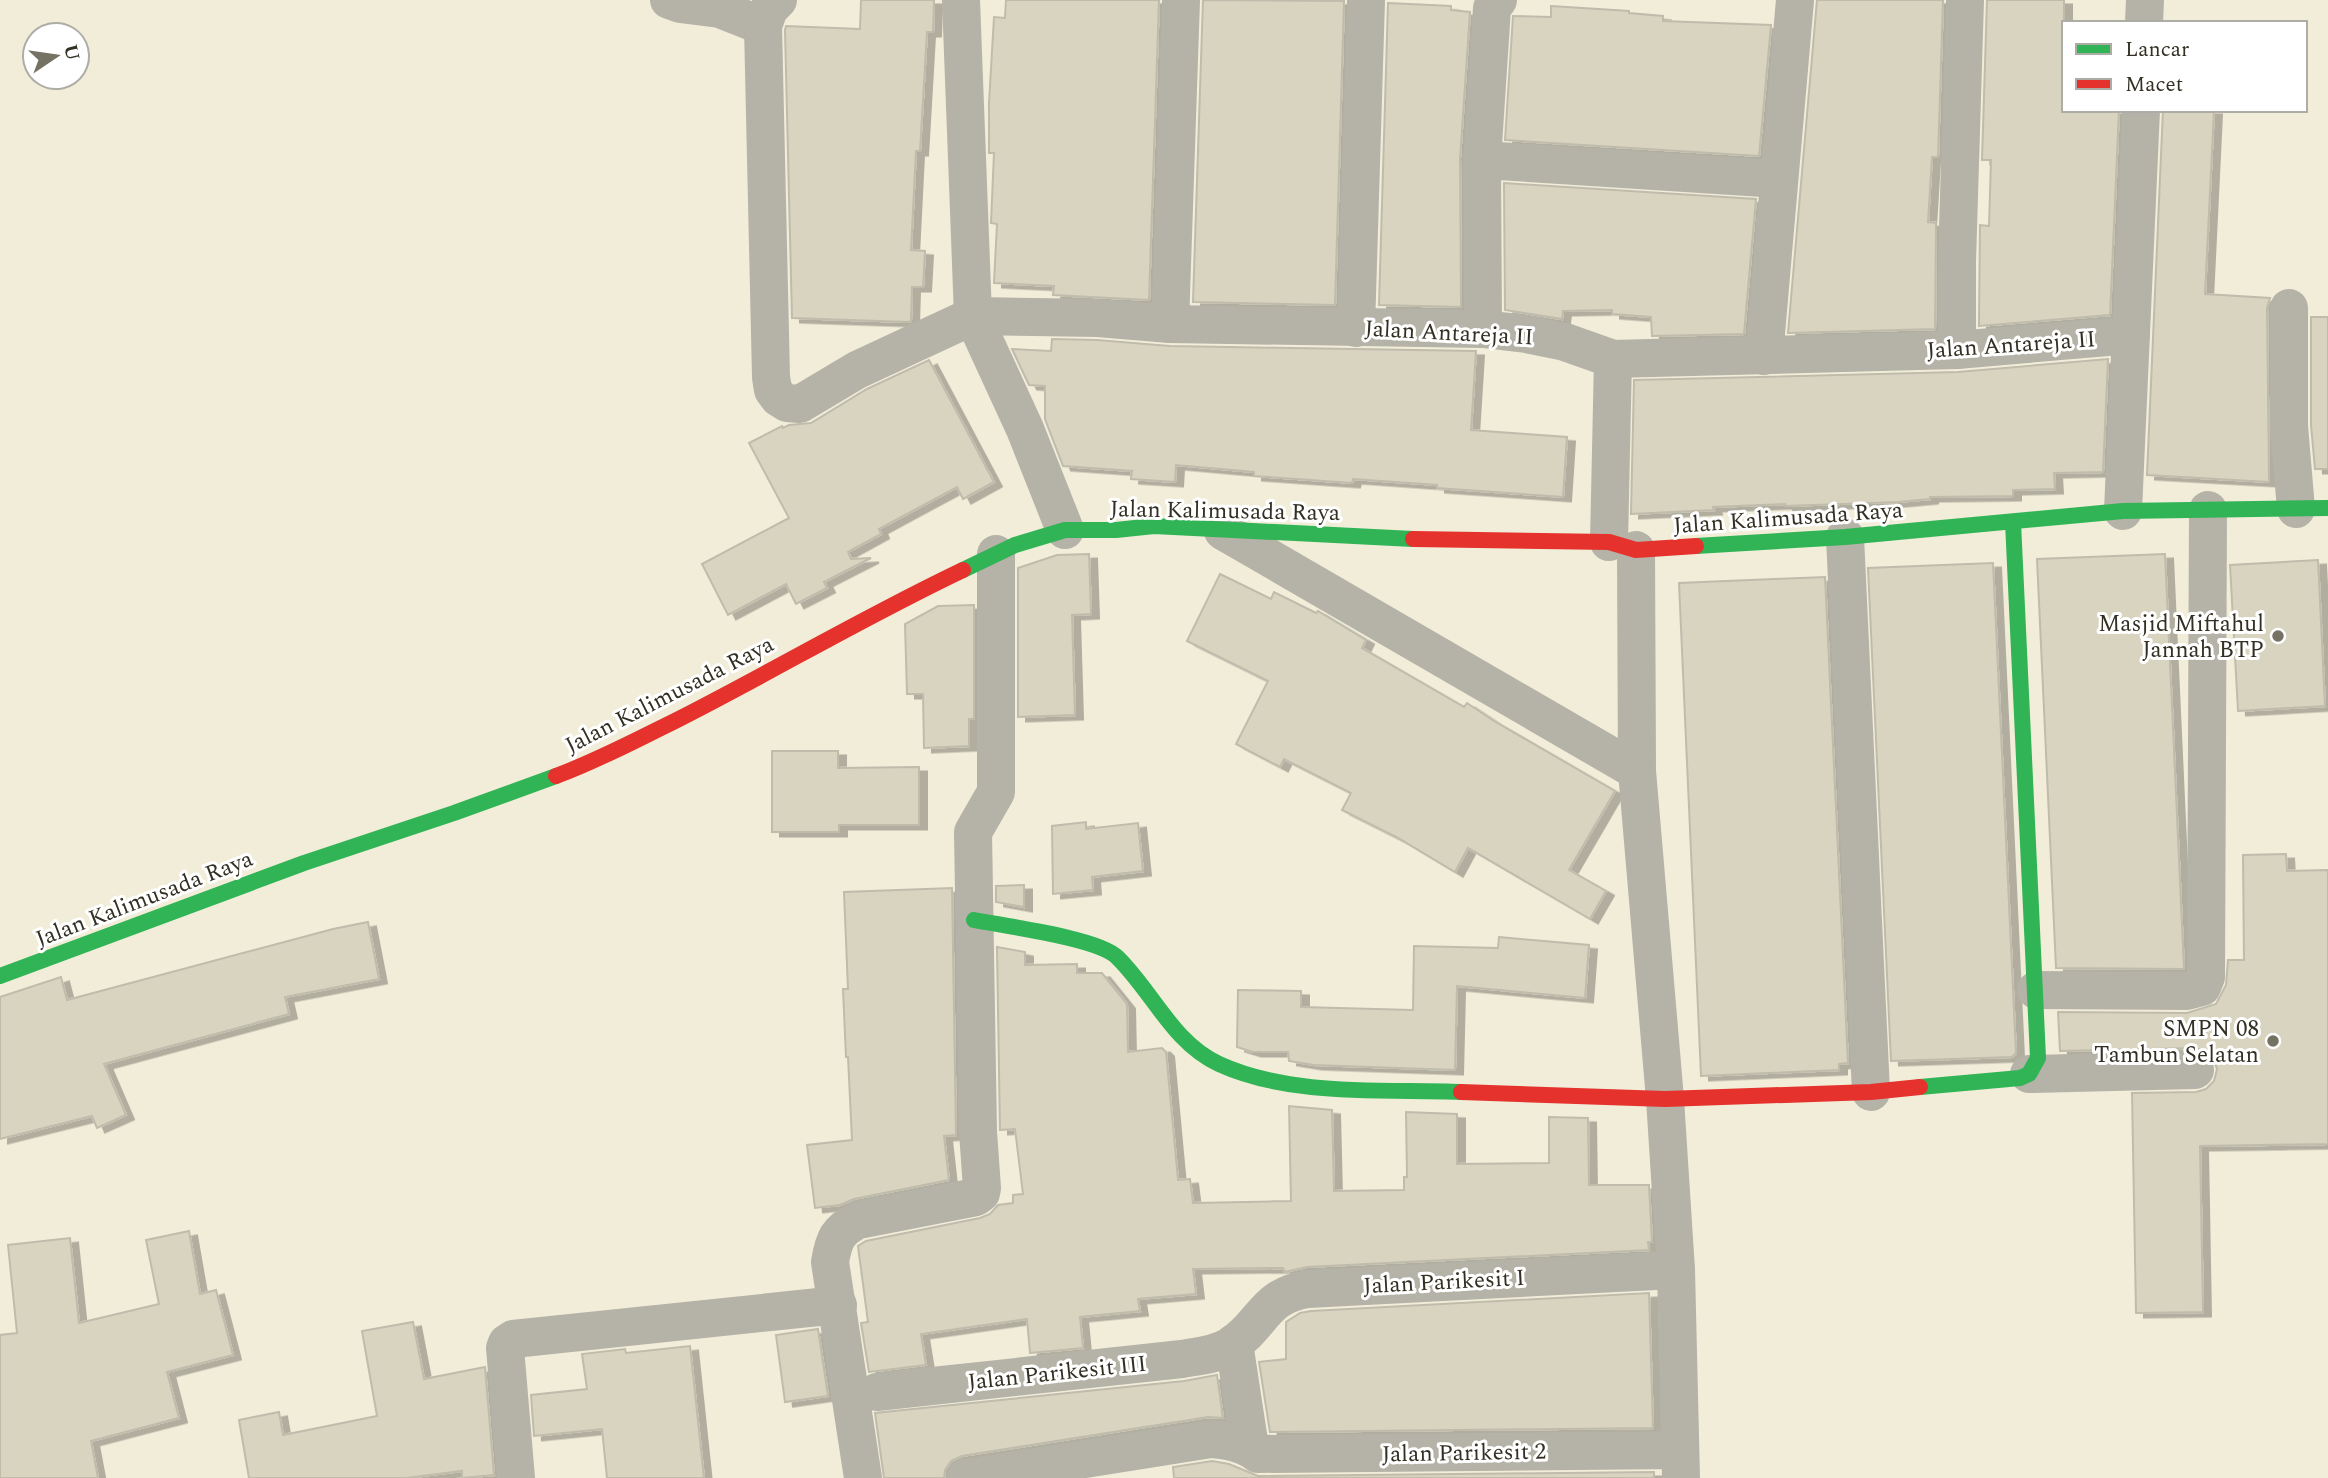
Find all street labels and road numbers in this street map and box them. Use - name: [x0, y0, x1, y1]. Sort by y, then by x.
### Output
- street label: Jalan Antareja II: [1364, 312, 1534, 355]
- street label: Jalan Antareja II: [1926, 322, 2097, 369]
- street label: Jalan Kalimusada Raya: [1110, 492, 1340, 531]
- street label: Jalan Kalimusada Raya: [1672, 493, 1904, 544]
- street label: Jalan Kalimusada Raya: [559, 627, 780, 763]
- street label: Jalan Kalimusada Raya: [31, 842, 258, 957]
- street label: Jalan Parikesit I: [1362, 1261, 1526, 1304]
- street label: Jalan Parikesit III: [966, 1347, 1148, 1400]
- street label: Jalan Parikesit 2: [1382, 1435, 1547, 1472]

